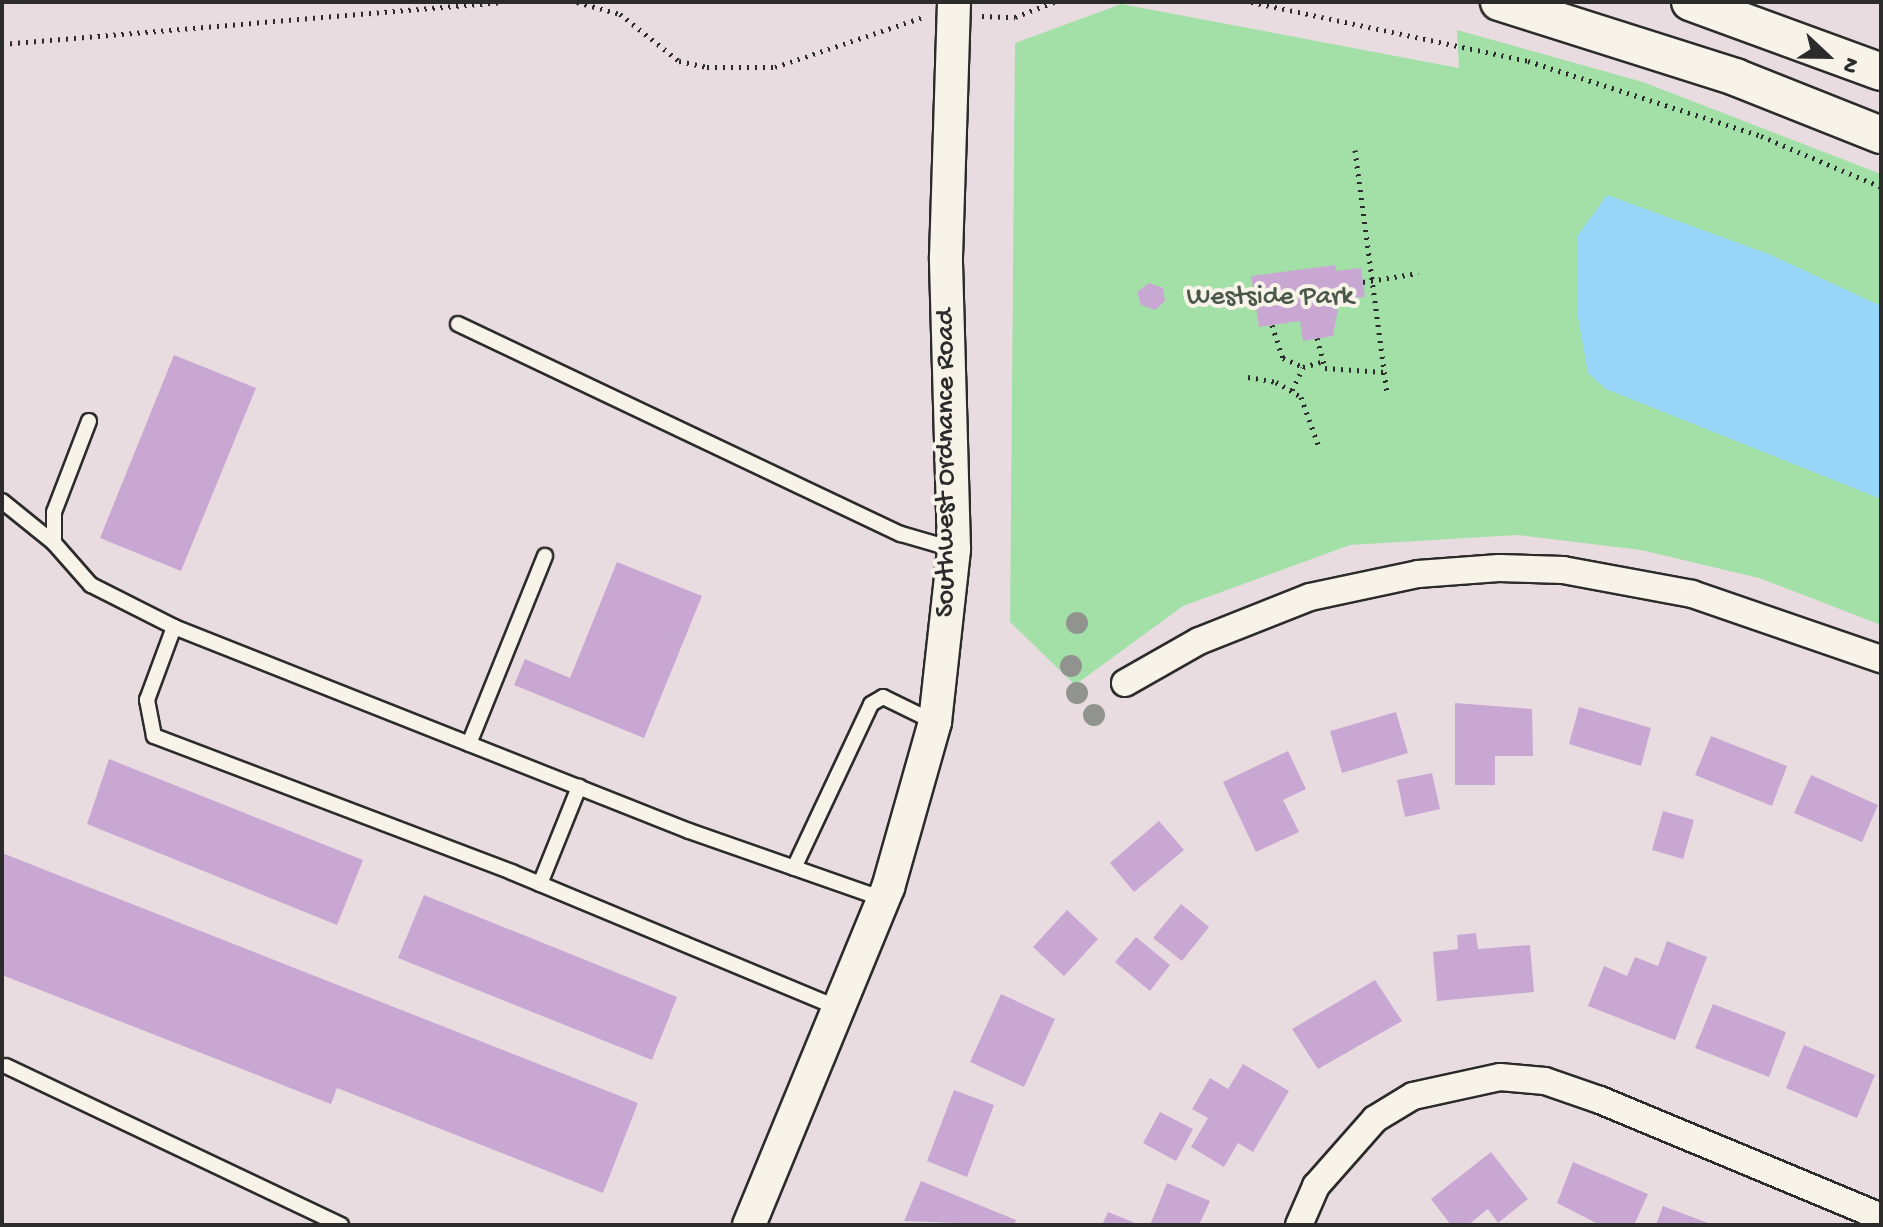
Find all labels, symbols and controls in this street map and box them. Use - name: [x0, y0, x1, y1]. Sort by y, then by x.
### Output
- north arrow: [1787, 16, 1867, 96]
- text: N: [1835, 53, 1864, 77]
- park label: Westside Park: [1186, 281, 1354, 315]
- street label: Southwest Ordnance Road: [930, 309, 964, 617]

